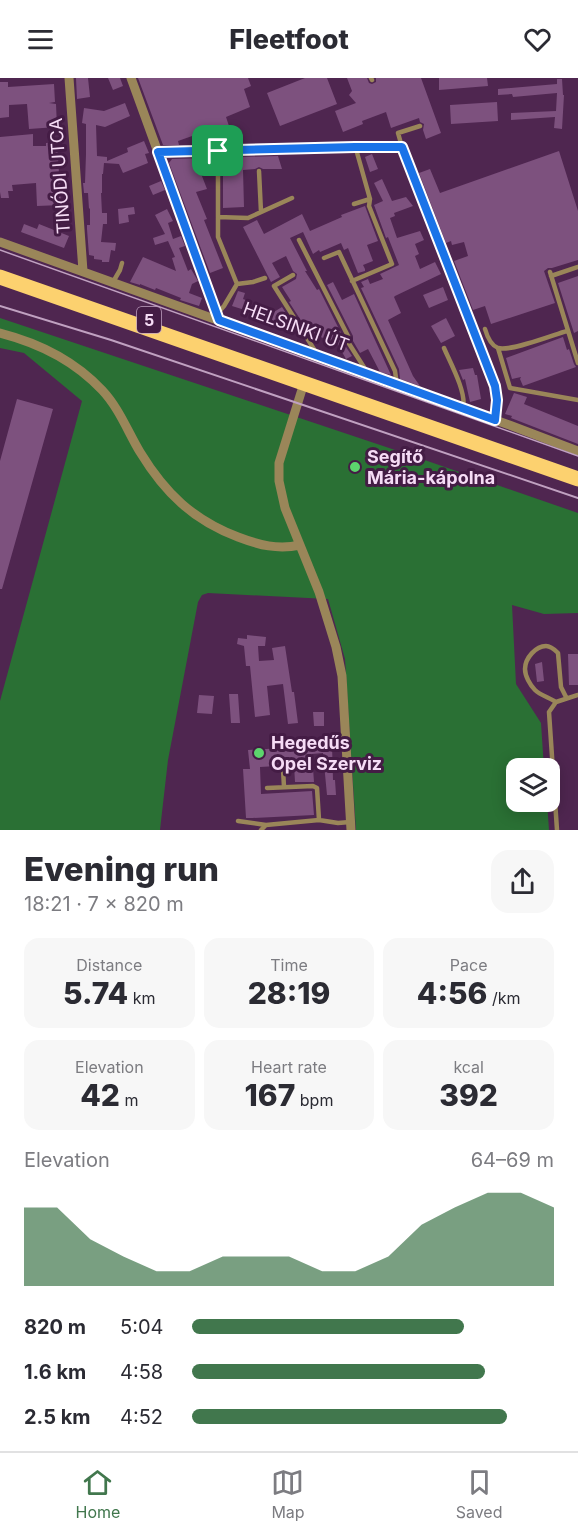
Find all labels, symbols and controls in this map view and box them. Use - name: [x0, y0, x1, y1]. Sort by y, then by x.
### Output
- icon: menu: [24, 23, 57, 56]
- text: Fleetfoot: [229, 23, 349, 56]
- icon: heart: [521, 23, 554, 56]
- street label: TINÓDI UTCA: [44, 117, 74, 235]
- pin: [192, 125, 243, 176]
- icon: arrive: [201, 134, 234, 167]
- street label: HELSINKI ÚT: [240, 297, 352, 355]
- road number: 5: [137, 307, 161, 333]
- place label: Segítő Mária-kápolna: [367, 446, 495, 488]
- marker: Segítő Mária-kápolna: [348, 460, 362, 474]
- place label: Hegedűs Opel Szerviz: [271, 732, 382, 774]
- marker: Hegedűs Opel Szerviz: [252, 746, 266, 760]
- map controls: [506, 758, 560, 812]
- button: layers: [506, 758, 560, 812]
- text: Evening run: [24, 849, 219, 889]
- button: share: [491, 850, 554, 913]
- text: 18:21 · 7 × 820 m: [24, 892, 184, 916]
- text: Distance: [76, 955, 142, 975]
- text: Time: [270, 955, 308, 975]
- text: Pace: [450, 955, 488, 975]
- text: 5.74: [63, 975, 128, 1011]
- text: 28:19: [248, 975, 330, 1011]
- text: 4:56: [417, 975, 487, 1011]
- text: km: [128, 988, 156, 1008]
- text: /km: [487, 988, 521, 1008]
- text: Elevation: [75, 1057, 144, 1077]
- text: Heart rate: [251, 1057, 327, 1077]
- text: kcal: [453, 1057, 484, 1077]
- text: 42: [80, 1077, 120, 1113]
- text: 167: [245, 1077, 295, 1113]
- text: 392: [439, 1077, 498, 1113]
- text: m: [120, 1090, 138, 1110]
- text: bpm: [295, 1090, 333, 1110]
- text: Elevation: [24, 1148, 110, 1172]
- text: 64–69 m: [471, 1148, 554, 1172]
- text: 820 m: [24, 1315, 86, 1339]
- text: 5:04: [120, 1315, 163, 1339]
- text: 1.6 km: [24, 1360, 86, 1384]
- text: 4:58: [120, 1360, 163, 1384]
- text: 2.5 km: [24, 1405, 91, 1429]
- text: 4:52: [120, 1405, 163, 1429]
- tab: Home: [76, 1466, 120, 1522]
- tab: Map: [271, 1466, 305, 1522]
- tab: Saved: [456, 1466, 502, 1522]

